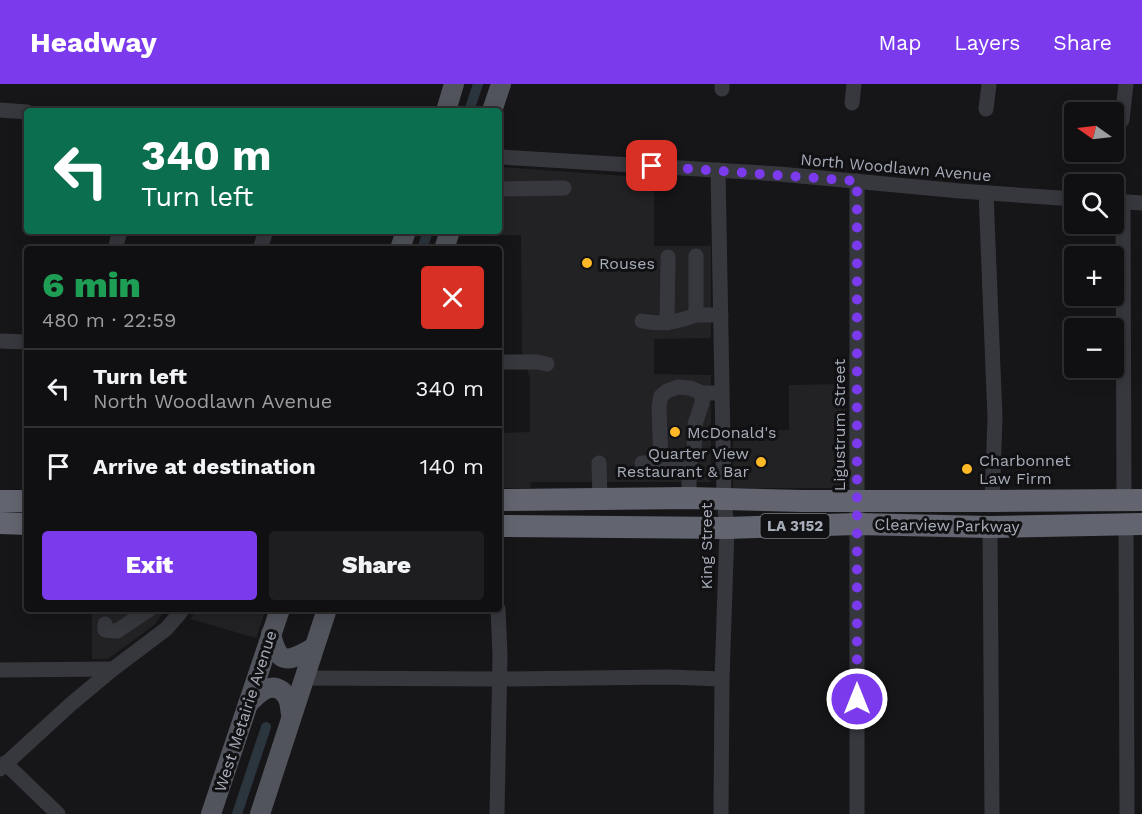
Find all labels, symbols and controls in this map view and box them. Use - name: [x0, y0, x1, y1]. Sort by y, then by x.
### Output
- text: Headway: [30, 26, 157, 59]
- text: Map: [878, 30, 921, 55]
- text: Layers: [954, 30, 1020, 55]
- text: Share: [1053, 30, 1112, 55]
- north arrow: [1064, 102, 1124, 162]
- map controls: [1064, 102, 1124, 378]
- text: 340 m: [141, 131, 272, 180]
- icon: left: [42, 132, 120, 210]
- pin: [626, 140, 677, 191]
- icon: arrive: [635, 149, 668, 182]
- street label: North Woodlawn Avenue: [800, 150, 992, 185]
- button: search: [1064, 174, 1124, 234]
- text: Turn left: [141, 181, 253, 213]
- button: +: [1064, 246, 1124, 306]
- place label: Rouses: [599, 254, 655, 273]
- marker: Rouses: [580, 256, 594, 270]
- text: 6 min: [42, 264, 141, 306]
- button: close: [421, 266, 484, 329]
- text: 480 m · 22:59: [42, 308, 176, 332]
- button: −: [1064, 318, 1124, 378]
- street label: Ligustrum Street: [830, 358, 849, 491]
- text: Turn left: [93, 364, 187, 389]
- icon: left: [42, 372, 75, 405]
- text: 340 m: [416, 376, 484, 401]
- text: North Woodlawn Avenue: [93, 389, 332, 413]
- place label: McDonald's: [687, 423, 777, 442]
- marker: McDonald's: [668, 425, 682, 439]
- place label: Quarter View Restaurant & Bar: [617, 444, 749, 481]
- icon: arrive: [42, 450, 75, 483]
- place label: Charbonnet Law Firm: [979, 451, 1071, 488]
- text: Arrive at destination: [93, 454, 316, 479]
- text: 140 m: [420, 454, 484, 479]
- marker: Quarter View Restaurant & Bar: [754, 455, 768, 469]
- marker: Charbonnet Law Firm: [960, 462, 974, 476]
- street label: King Street: [697, 502, 716, 589]
- road number: LA 3152: [760, 514, 830, 538]
- street label: Clearview Parkway: [874, 515, 1021, 536]
- button: Exit: [42, 531, 257, 600]
- button: Share: [269, 531, 484, 600]
- street label: West Metairie Avenue: [210, 628, 281, 794]
- position arrow: [825, 667, 889, 731]

